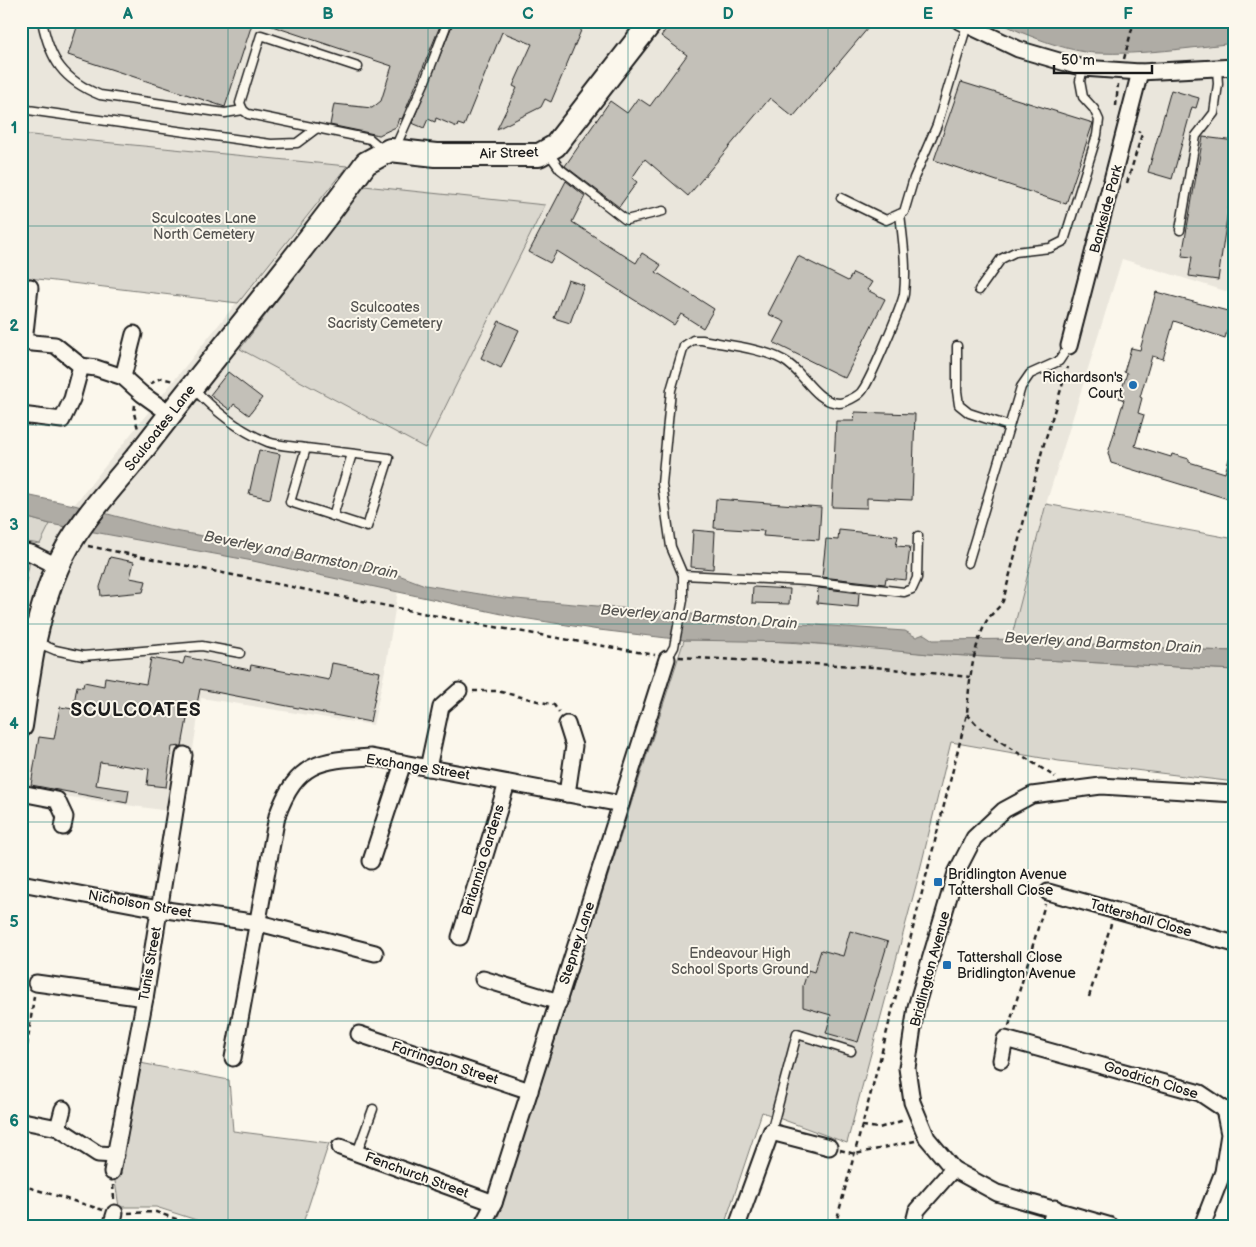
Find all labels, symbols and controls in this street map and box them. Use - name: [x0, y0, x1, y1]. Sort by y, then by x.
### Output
- text: A: [122, 5, 133, 24]
- text: B: [322, 5, 334, 24]
- text: C: [522, 5, 534, 24]
- text: D: [722, 5, 734, 24]
- text: E: [923, 5, 933, 24]
- text: F: [1123, 5, 1133, 24]
- scale bar: [1054, 42, 1151, 74]
- text: 50 m: [1061, 51, 1095, 70]
- text: 1: [11, 119, 17, 138]
- street label: Air Street: [479, 143, 539, 163]
- street label: Bankside Park: [1086, 163, 1126, 255]
- park label: Sculcoates Lane North Cemetery: [152, 210, 256, 243]
- park label: Sculcoates Sacristy Cemetery: [328, 299, 443, 332]
- text: 2: [9, 317, 19, 336]
- place label: Richardson's Court: [1042, 369, 1124, 402]
- marker: Richardson's Court: [1127, 379, 1139, 391]
- street label: Sculcoates Lane: [121, 382, 199, 474]
- text: 3: [9, 516, 19, 535]
- water label: Beverley and Barmston Drain: [202, 527, 400, 583]
- water label: Beverley and Barmston Drain: [600, 601, 798, 633]
- water label: Beverley and Barmston Drain: [1004, 628, 1202, 658]
- district label: SCULCOATES: [70, 699, 202, 722]
- text: 4: [9, 715, 19, 734]
- street label: Exchange Street: [365, 750, 472, 784]
- street label: Britannia Gardens: [458, 803, 508, 917]
- place label: Bridlington Avenue Tattershall Close: [948, 866, 1067, 899]
- marker: Bridlington Avenue Tattershall Close: [932, 876, 944, 888]
- street label: Nicholson Street: [87, 887, 194, 922]
- street label: Tattershall Close: [1088, 895, 1194, 941]
- street label: Stepney Lane: [556, 900, 598, 986]
- street label: Bridlington Avenue: [906, 909, 954, 1029]
- text: 5: [9, 913, 19, 932]
- street label: Tunis Street: [135, 925, 165, 1003]
- park label: Endeavour High School Sports Ground: [671, 945, 809, 978]
- place label: Tattershall Close Bridlington Avenue: [957, 949, 1076, 982]
- marker: Tattershall Close Bridlington Avenue: [941, 959, 953, 971]
- street label: Farringdon Street: [390, 1038, 501, 1088]
- street label: Goodrich Close: [1102, 1058, 1200, 1102]
- text: 6: [9, 1112, 19, 1131]
- street label: Fenchurch Street: [363, 1148, 472, 1202]

